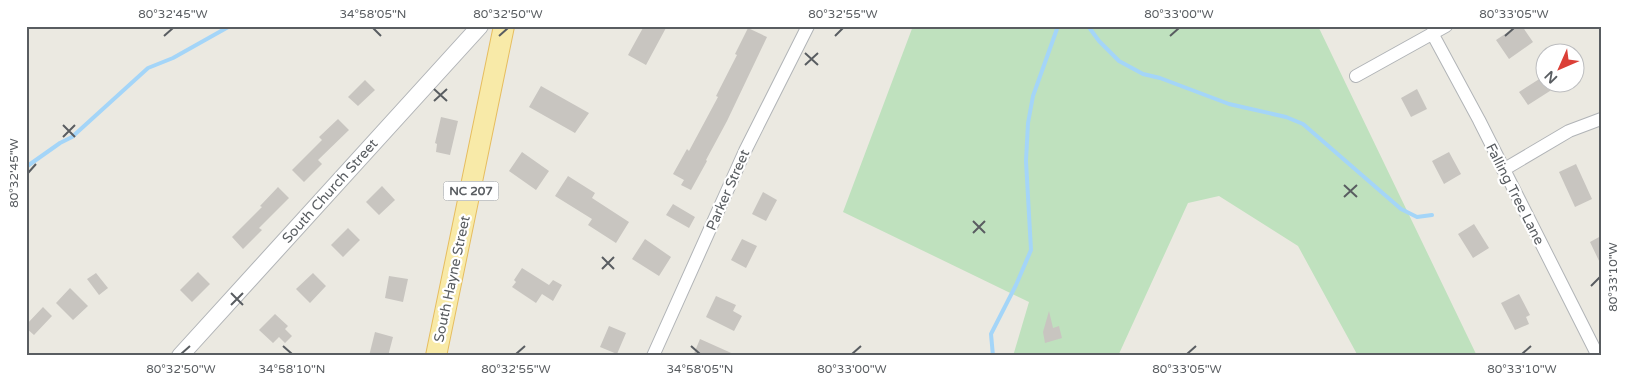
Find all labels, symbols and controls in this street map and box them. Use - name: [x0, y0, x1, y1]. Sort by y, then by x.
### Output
- text: 80°32'45"W: [138, 7, 208, 21]
- text: 34°58'05"N: [340, 7, 407, 21]
- text: 80°32'50"W: [473, 7, 543, 21]
- text: 80°32'55"W: [808, 7, 878, 21]
- text: 80°33'00"W: [1144, 7, 1214, 21]
- text: 80°33'05"W: [1479, 7, 1549, 21]
- north arrow: [1534, 42, 1584, 92]
- text: N: [1541, 67, 1561, 87]
- street label: South Church Street: [279, 135, 382, 247]
- text: 80°32'45"W: [7, 138, 21, 208]
- street label: Falling Tree Lane: [1482, 140, 1548, 248]
- street label: Parker Street: [703, 146, 754, 233]
- road number: NC 207: [444, 182, 498, 200]
- street label: South Hayne Street: [430, 213, 474, 344]
- text: 80°33'10"W: [1606, 242, 1620, 312]
- text: 80°32'50"W: [146, 362, 216, 376]
- text: 34°58'10"N: [259, 362, 326, 376]
- text: 80°32'55"W: [481, 362, 551, 376]
- text: 34°58'05"N: [667, 362, 734, 376]
- text: 80°33'00"W: [817, 362, 887, 376]
- text: 80°33'05"W: [1152, 362, 1222, 376]
- text: 80°33'10"W: [1487, 362, 1557, 376]

